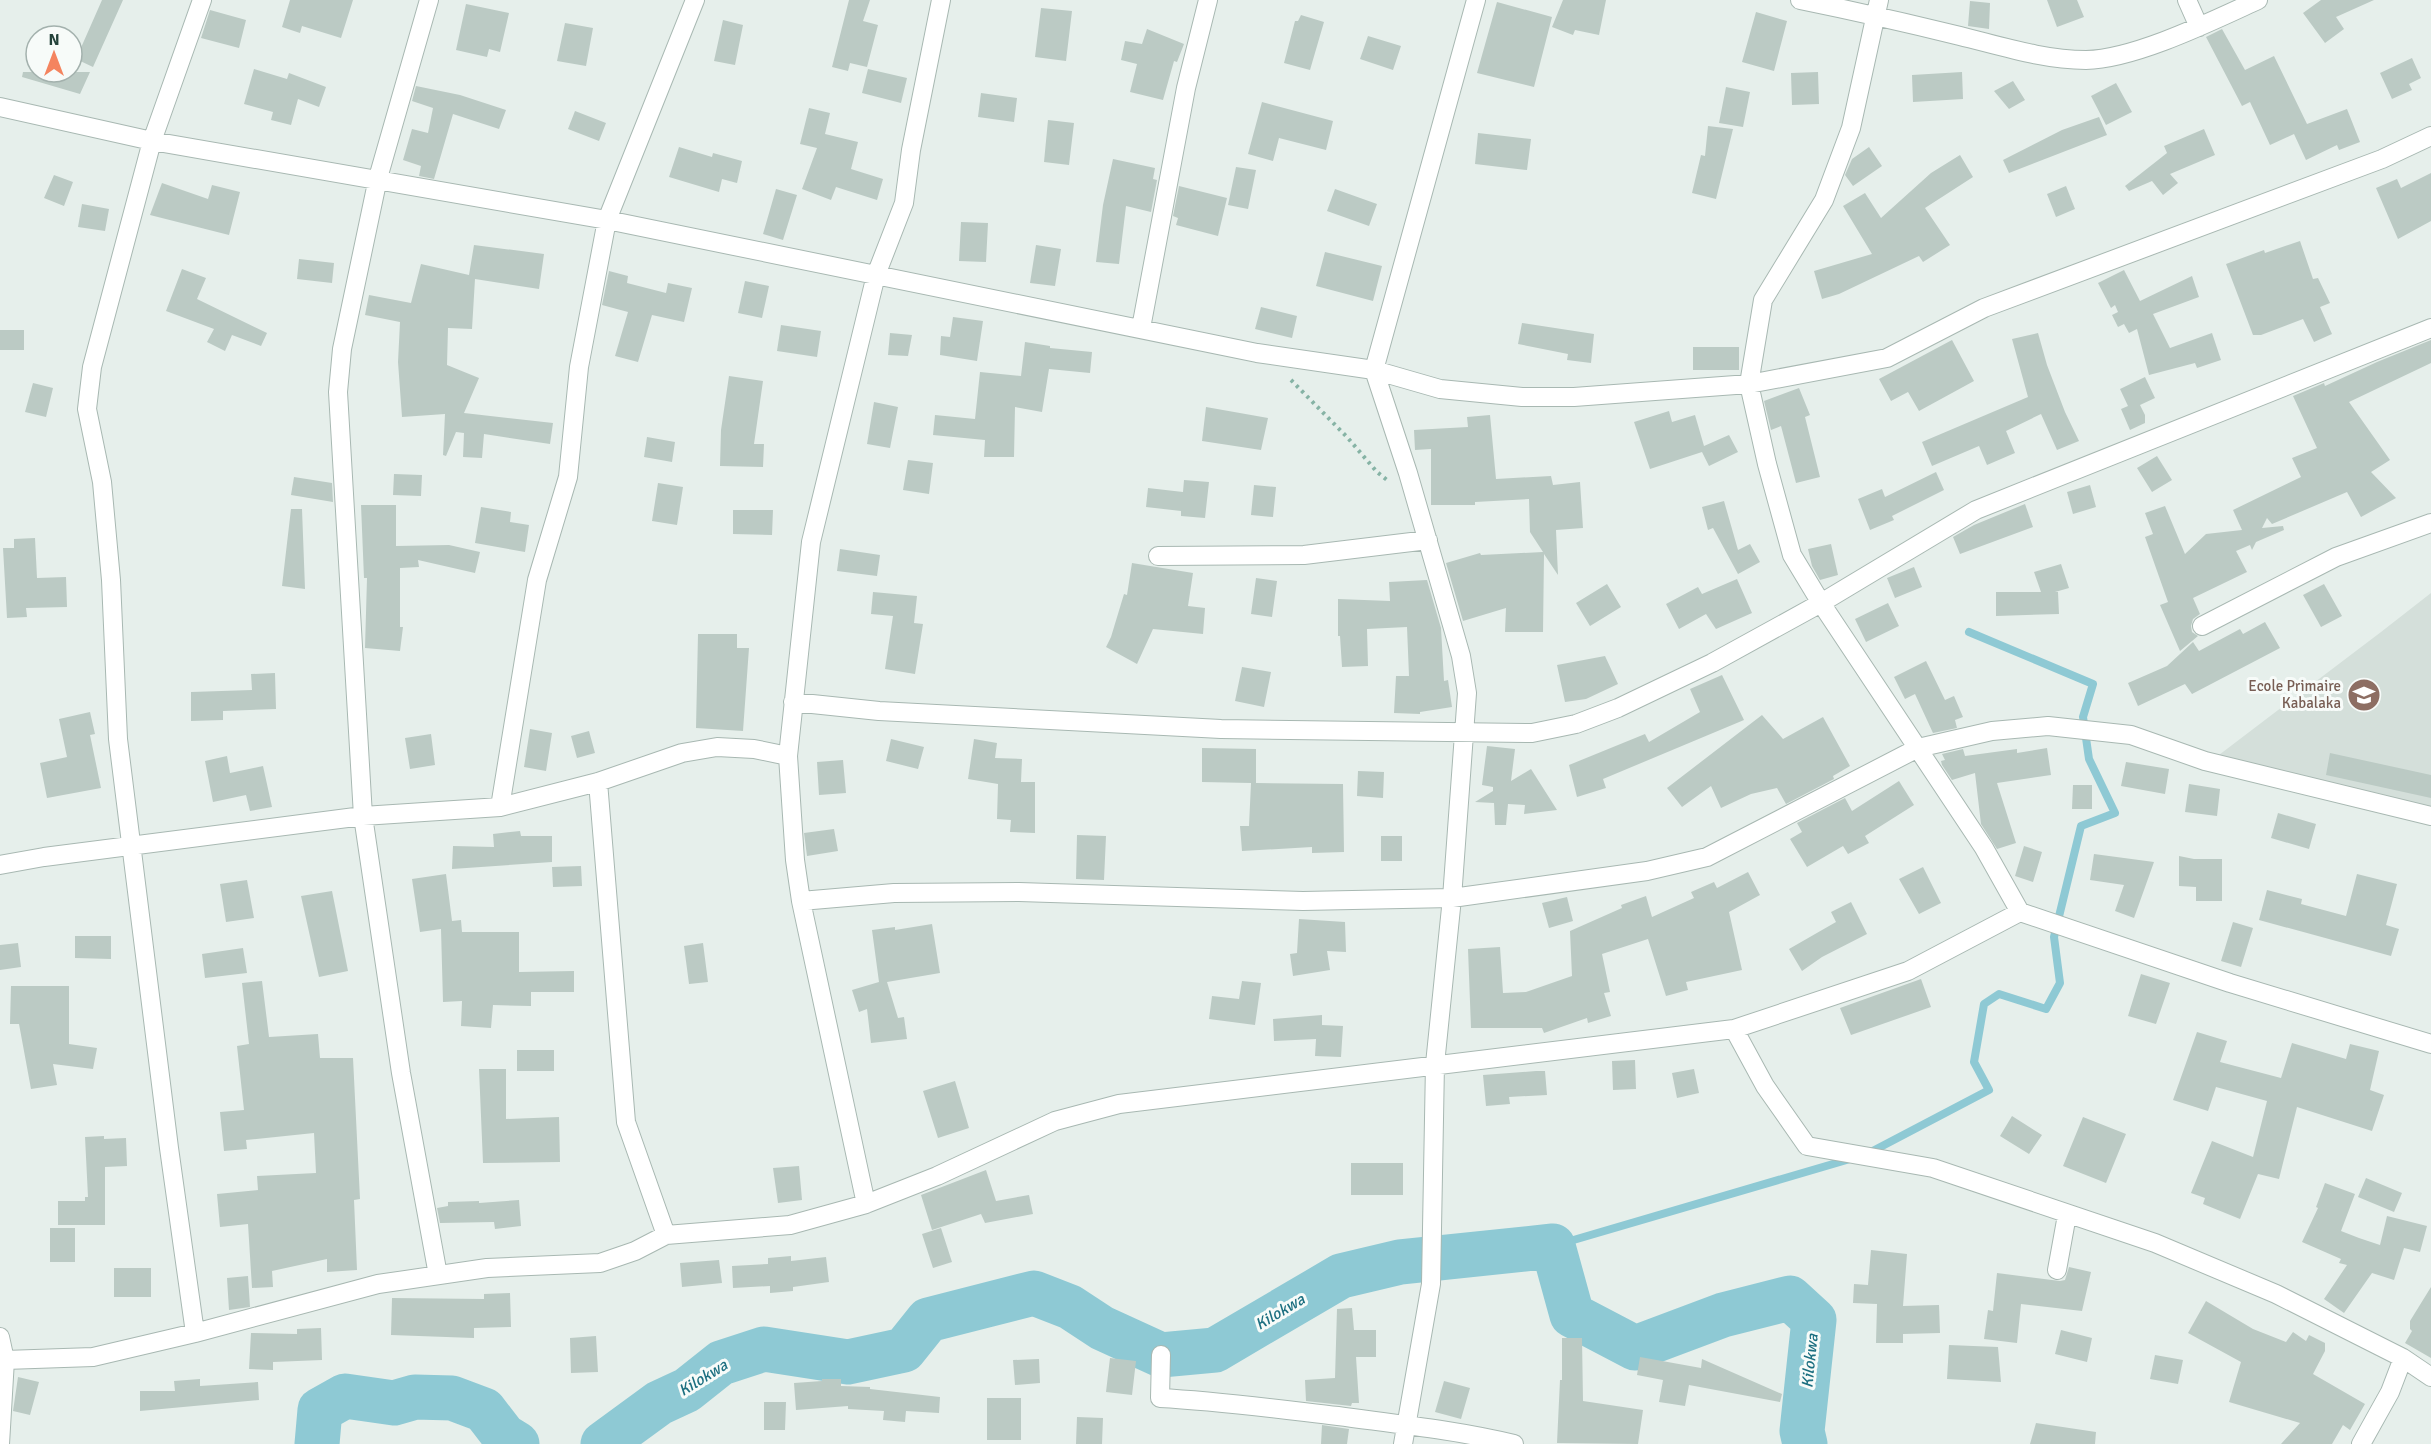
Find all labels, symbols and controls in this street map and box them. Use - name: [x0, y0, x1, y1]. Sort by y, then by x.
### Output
- north arrow: [24, 24, 84, 84]
- text: N: [48, 30, 60, 50]
- place label: Ecole Primaire Kabalaka: [2248, 677, 2341, 712]
- school or university icon: Ecole Primaire Kabalaka: [2346, 677, 2382, 713]
- water label: Kilokwa: [1252, 1289, 1309, 1335]
- water label: Kilokwa: [1797, 1332, 1823, 1389]
- water label: Kilokwa: [675, 1355, 732, 1401]

